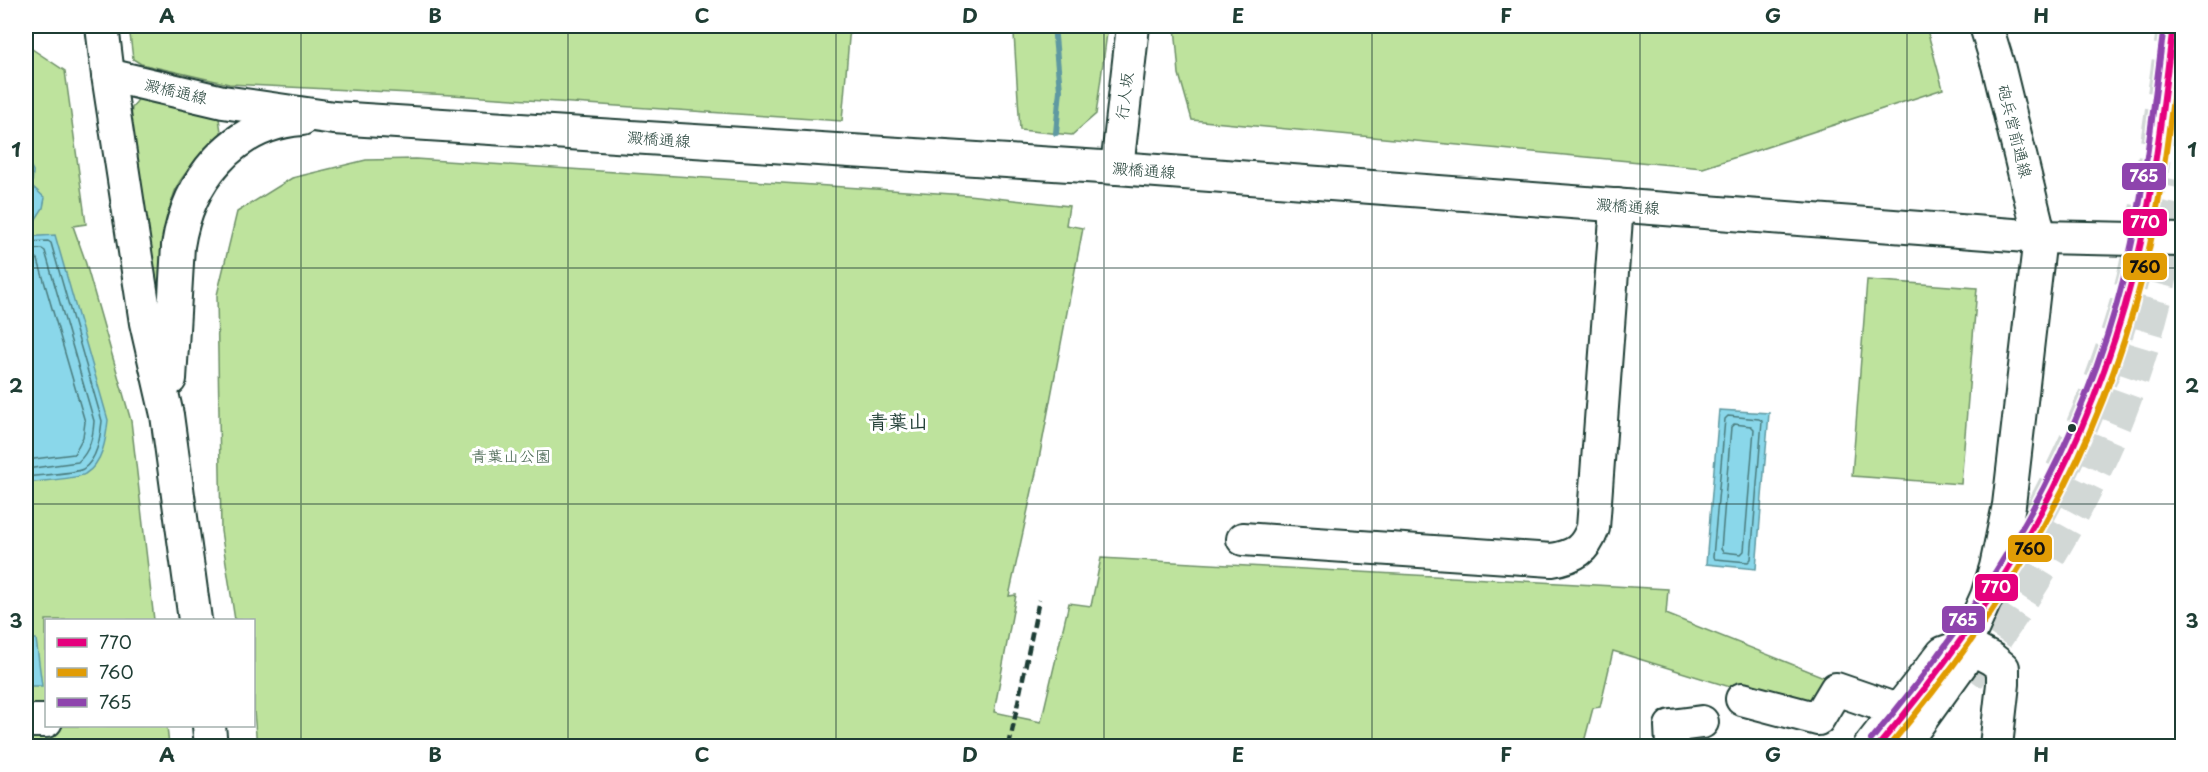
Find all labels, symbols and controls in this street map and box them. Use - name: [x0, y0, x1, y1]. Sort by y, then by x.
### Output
- text: A: [159, 0, 175, 30]
- text: B: [428, 0, 442, 30]
- text: C: [694, 0, 710, 30]
- text: D: [962, 0, 978, 30]
- text: E: [1232, 0, 1244, 30]
- text: F: [1500, 0, 1512, 30]
- text: G: [1765, 0, 1781, 30]
- text: H: [2033, 0, 2049, 30]
- street label: 澱橋通線: [142, 71, 210, 109]
- street label: 行人坂: [1108, 71, 1138, 121]
- street label: 砲兵営前通線: [1993, 81, 2039, 180]
- street label: 澱橋通線: [626, 124, 692, 152]
- text: 1: [11, 134, 21, 164]
- text: 1: [2187, 134, 2197, 164]
- street label: 澱橋通線: [1111, 155, 1177, 183]
- line badge: 765: [2121, 162, 2167, 191]
- text: 765: [2129, 163, 2159, 187]
- street label: 澱橋通線: [1595, 191, 1661, 219]
- line badge: 770: [2122, 208, 2168, 237]
- text: 770: [2130, 209, 2160, 233]
- line badge: 760: [2122, 252, 2168, 281]
- text: 760: [2130, 254, 2161, 278]
- text: 2: [9, 370, 23, 400]
- text: 2: [2185, 370, 2199, 400]
- district label: 青葉山: [868, 406, 928, 436]
- unlabelled marker: [2066, 422, 2078, 434]
- park label: 青葉山公園: [471, 443, 551, 467]
- line badge: 760: [2007, 534, 2053, 563]
- text: 760: [2015, 536, 2046, 560]
- line badge: 770: [1974, 573, 2019, 602]
- text: 770: [1981, 574, 2011, 598]
- text: 3: [9, 605, 23, 635]
- line badge: 765: [1941, 605, 1986, 634]
- text: 3: [2185, 605, 2199, 635]
- text: 765: [1948, 607, 1978, 631]
- legend: [45, 619, 255, 727]
- text: 770: [99, 628, 132, 655]
- text: 760: [99, 658, 134, 685]
- text: 765: [99, 688, 132, 715]
- text: A: [159, 739, 175, 769]
- text: B: [428, 739, 442, 769]
- text: C: [694, 739, 710, 769]
- text: D: [962, 739, 978, 769]
- text: E: [1232, 739, 1244, 769]
- text: F: [1500, 739, 1512, 769]
- text: G: [1765, 739, 1781, 769]
- text: H: [2033, 739, 2049, 769]

